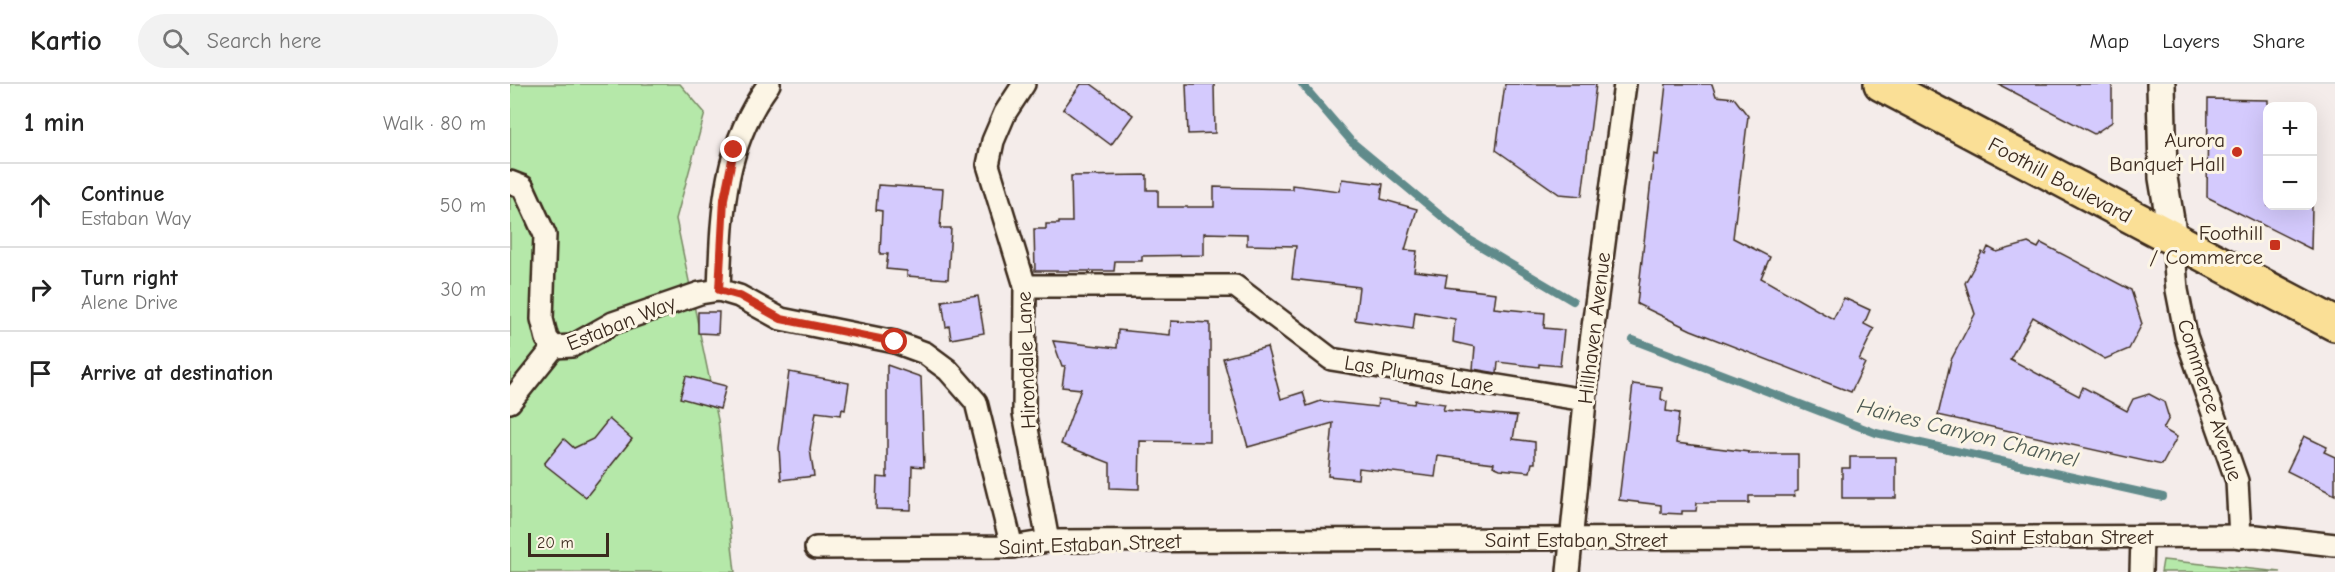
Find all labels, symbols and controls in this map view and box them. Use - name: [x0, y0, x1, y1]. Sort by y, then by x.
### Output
- search box: [138, 14, 558, 68]
- text: Kartio: [30, 25, 102, 57]
- icon: search: [159, 25, 192, 58]
- text: Search here: [207, 28, 321, 54]
- text: Map: [2090, 29, 2129, 53]
- text: Layers: [2162, 29, 2220, 53]
- text: Share: [2253, 29, 2305, 53]
- map controls: [2263, 102, 2317, 210]
- button: +: [2263, 102, 2317, 156]
- text: 1 min: [24, 108, 85, 138]
- text: Walk · 80 m: [383, 112, 486, 135]
- place label: Aurora Banquet Hall: [2109, 128, 2225, 176]
- street label: Foothill Boulevard: [1984, 132, 2136, 228]
- route end: [720, 136, 746, 162]
- marker: Aurora Banquet Hall: [2230, 145, 2244, 159]
- button: −: [2263, 156, 2317, 210]
- text: Continue: [81, 181, 164, 207]
- icon: ahead: [24, 189, 57, 222]
- text: 50 m: [440, 194, 486, 217]
- text: Estaban Way: [81, 207, 191, 230]
- place label: Foothill / Commerce: [2149, 221, 2263, 269]
- marker: Foothill / Commerce: [2268, 238, 2282, 252]
- street label: Hillhaven Avenue: [1573, 251, 1615, 405]
- text: Turn right: [81, 265, 178, 291]
- icon: right: [24, 273, 57, 306]
- text: 30 m: [440, 278, 486, 301]
- street label: Estaban Way: [563, 290, 680, 356]
- text: Alene Drive: [81, 291, 178, 314]
- street label: Hirondale Lane: [1012, 291, 1040, 429]
- street label: Commerce Avenue: [2173, 316, 2247, 484]
- route start: [881, 328, 907, 354]
- street label: Las Plumas Lane: [1343, 350, 1495, 398]
- icon: arrive: [24, 357, 57, 390]
- text: Arrive at destination: [81, 360, 273, 386]
- water label: Haines Canyon Channel: [1855, 393, 2082, 473]
- street label: Saint Estaban Street: [1971, 525, 2154, 549]
- street label: Saint Estaban Street: [1485, 528, 1668, 552]
- street label: Saint Estaban Street: [998, 529, 1183, 559]
- scale bar: [528, 530, 609, 558]
- text: 20 m: [537, 534, 574, 552]

